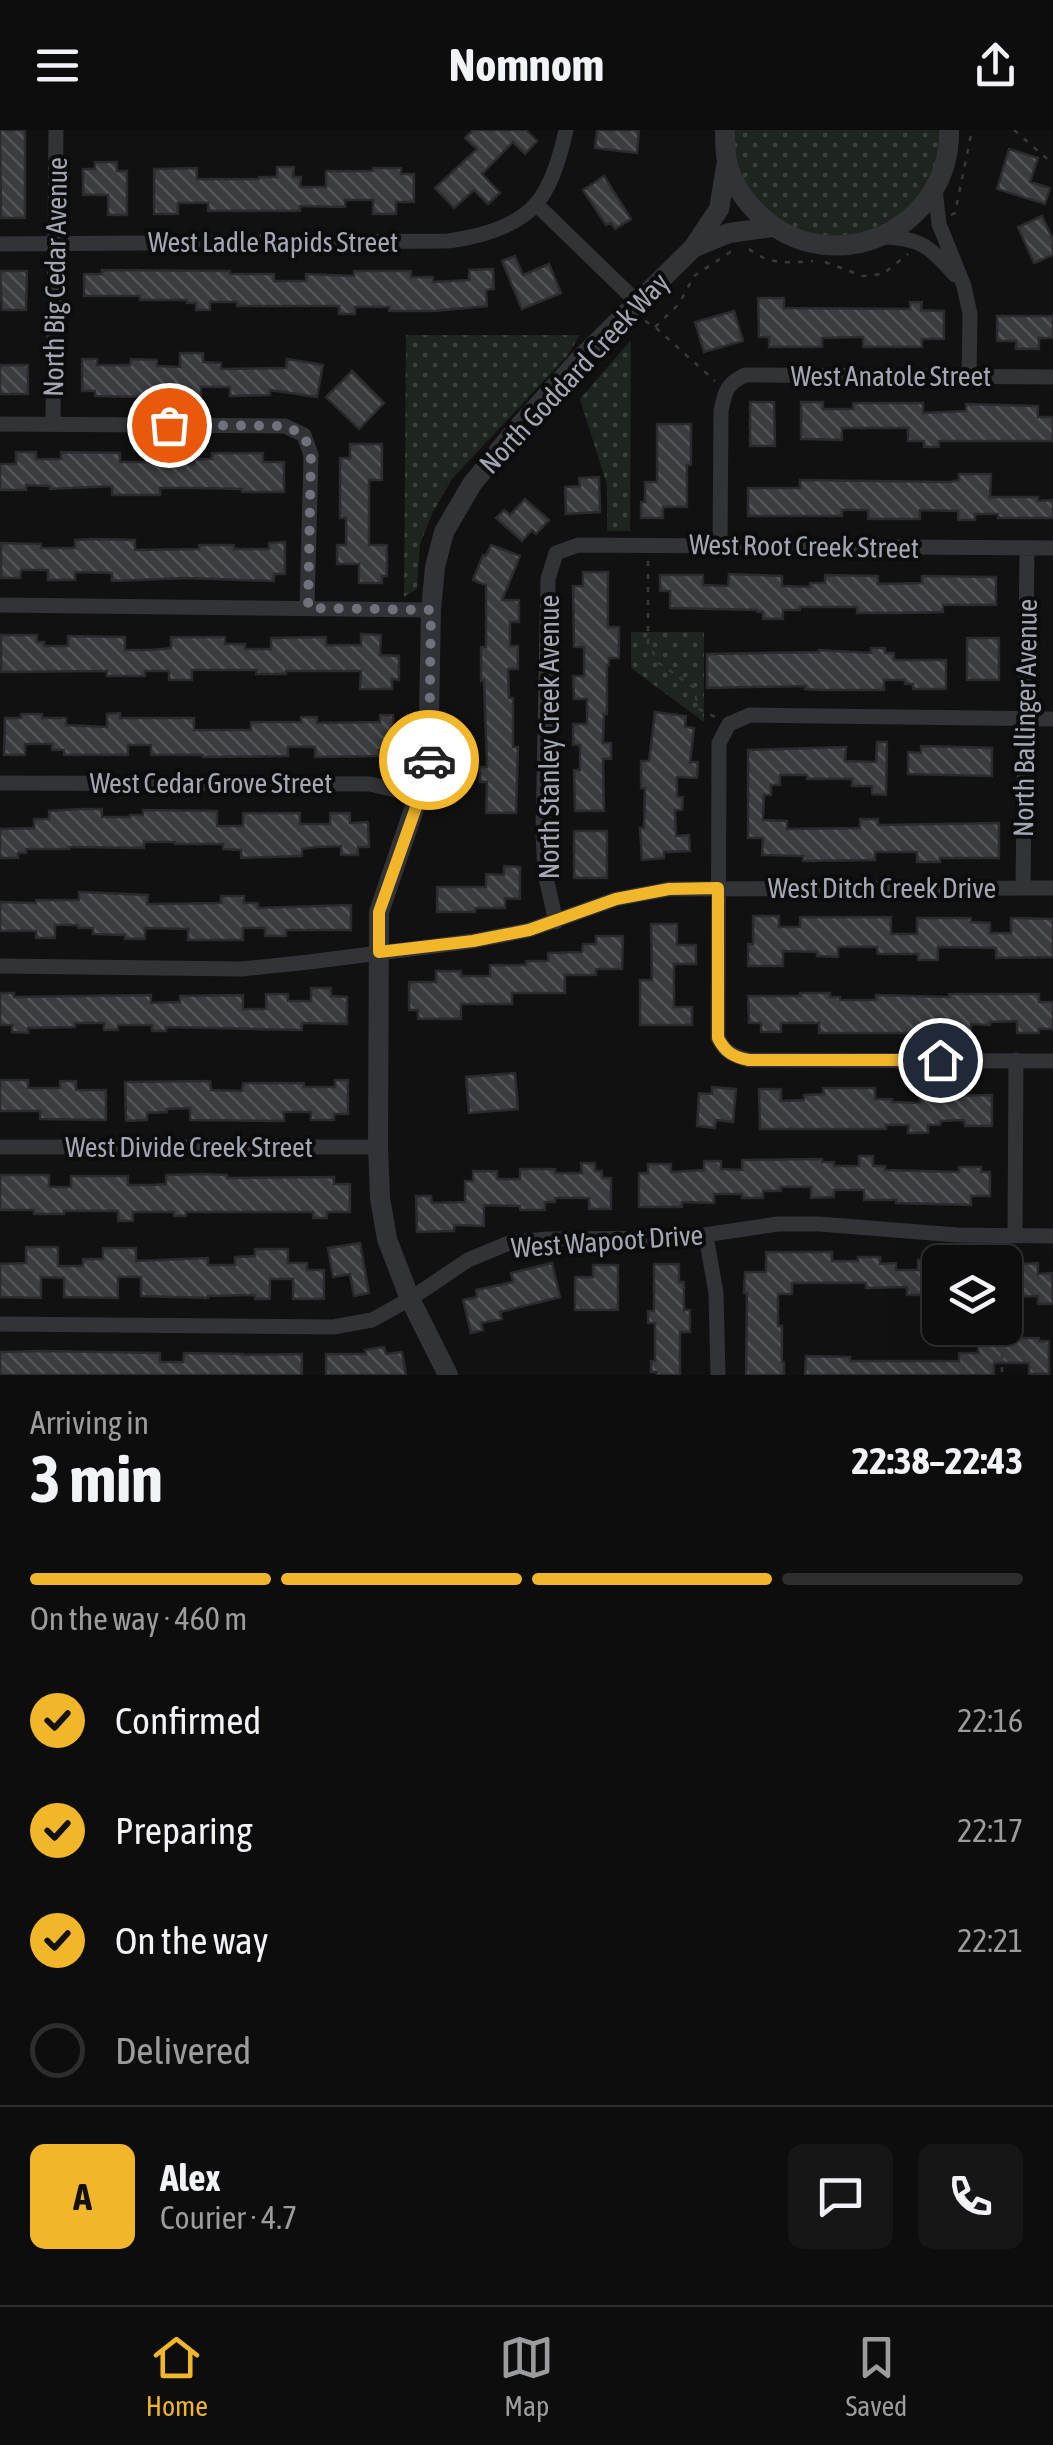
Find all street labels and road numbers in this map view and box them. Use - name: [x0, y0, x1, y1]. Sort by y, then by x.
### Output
- street label: North Big Cedar Avenue: [37, 157, 73, 397]
- street label: West Ladle Rapids Street: [148, 226, 398, 258]
- street label: North Goddard Creek Way: [473, 266, 675, 480]
- street label: West Anatole Street: [791, 360, 991, 392]
- street label: West Root Creek Street: [689, 528, 919, 564]
- street label: North Stanley Creek Avenue: [533, 595, 565, 879]
- street label: North Ballinger Avenue: [1007, 599, 1043, 837]
- street label: West Cedar Grove Street: [90, 767, 332, 799]
- street label: West Ditch Creek Drive: [768, 872, 996, 904]
- street label: West Divide Creek Street: [65, 1131, 313, 1163]
- street label: West Wapoot Drive: [510, 1218, 704, 1264]

